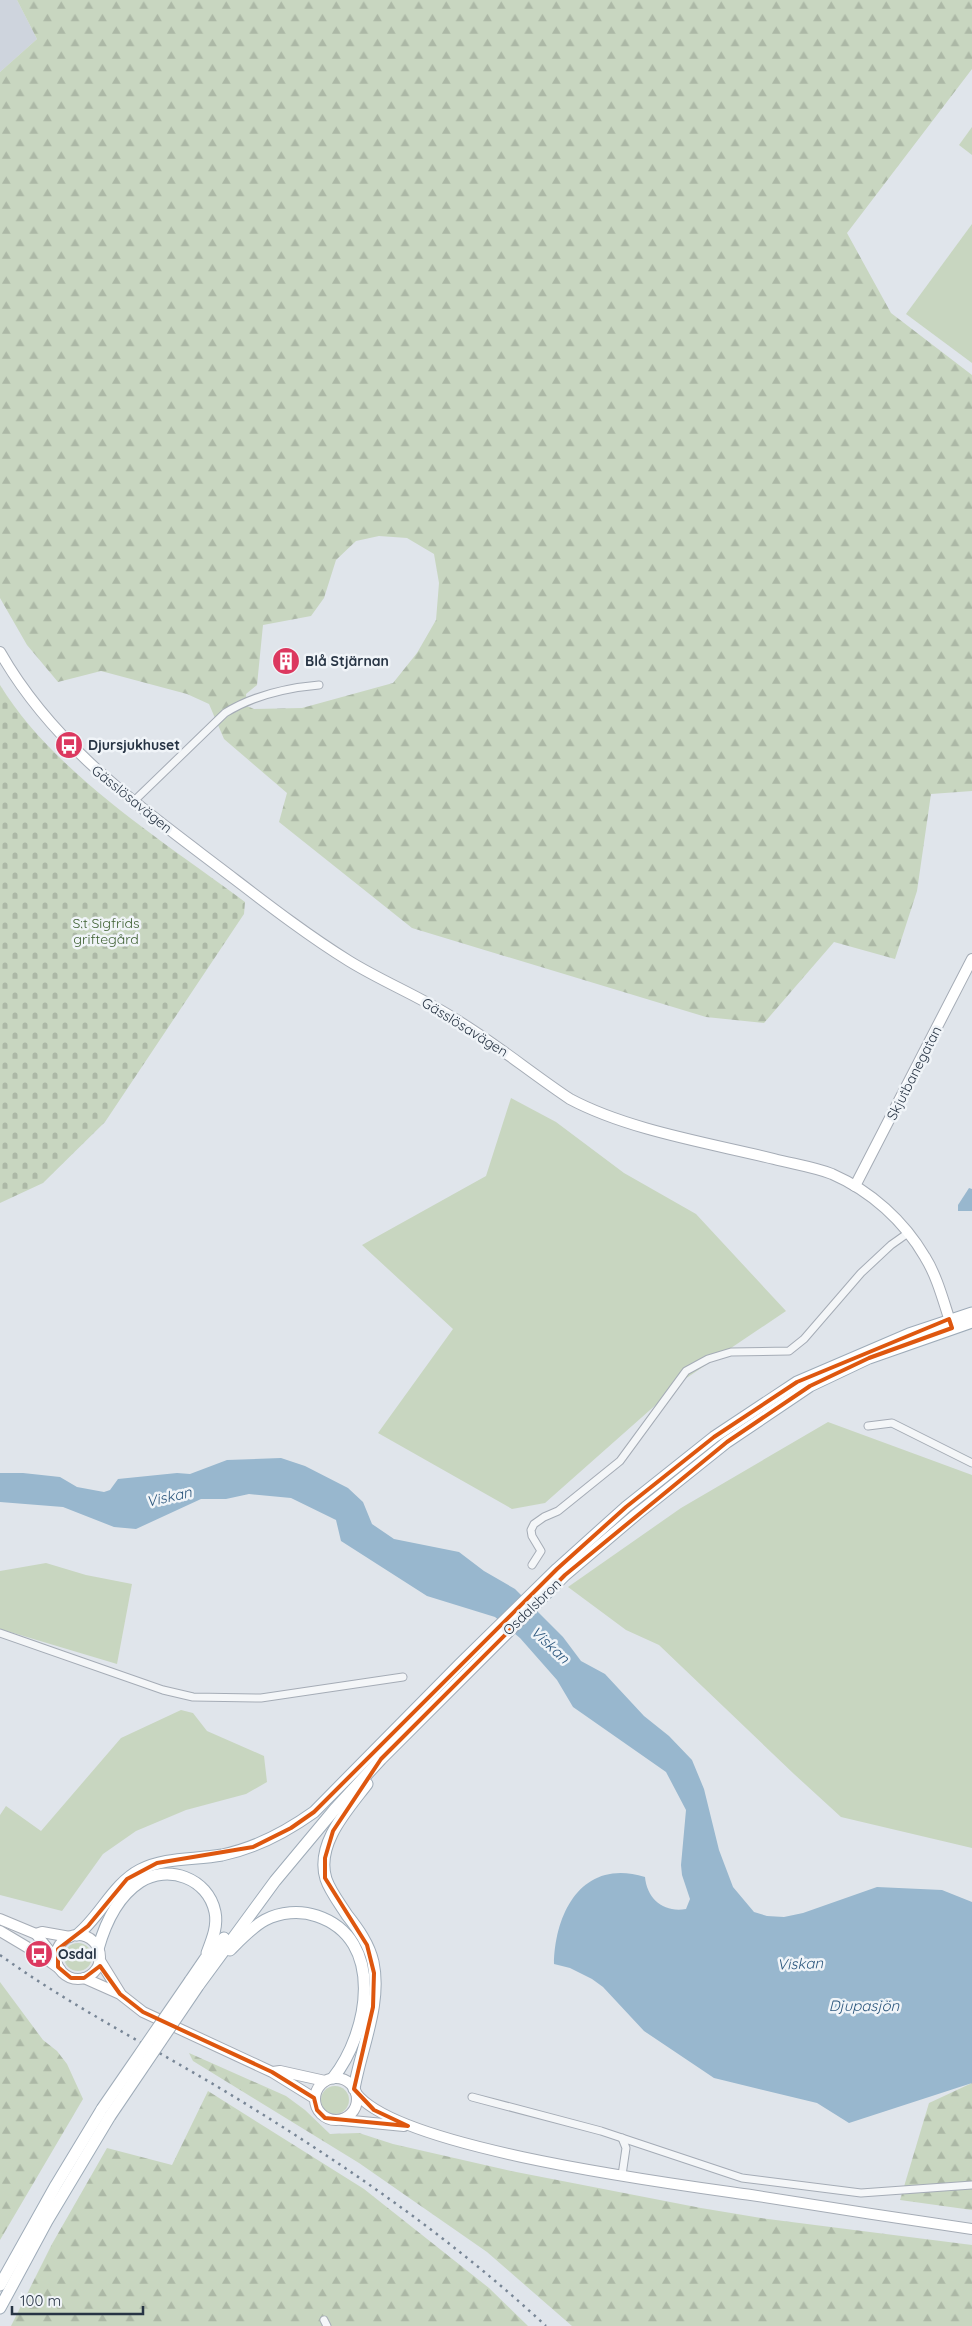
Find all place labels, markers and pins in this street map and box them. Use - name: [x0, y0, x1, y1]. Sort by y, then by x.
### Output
- building icon: Blå Stjärnan: [271, 646, 301, 676]
- place label: Blå Stjärnan: [305, 652, 389, 670]
- bus stop icon: Djursjukhuset: [54, 730, 84, 760]
- place label: Djursjukhuset: [88, 736, 180, 754]
- bus stop icon: Osdal: [24, 1939, 54, 1969]
- place label: Osdal: [58, 1945, 97, 1963]

